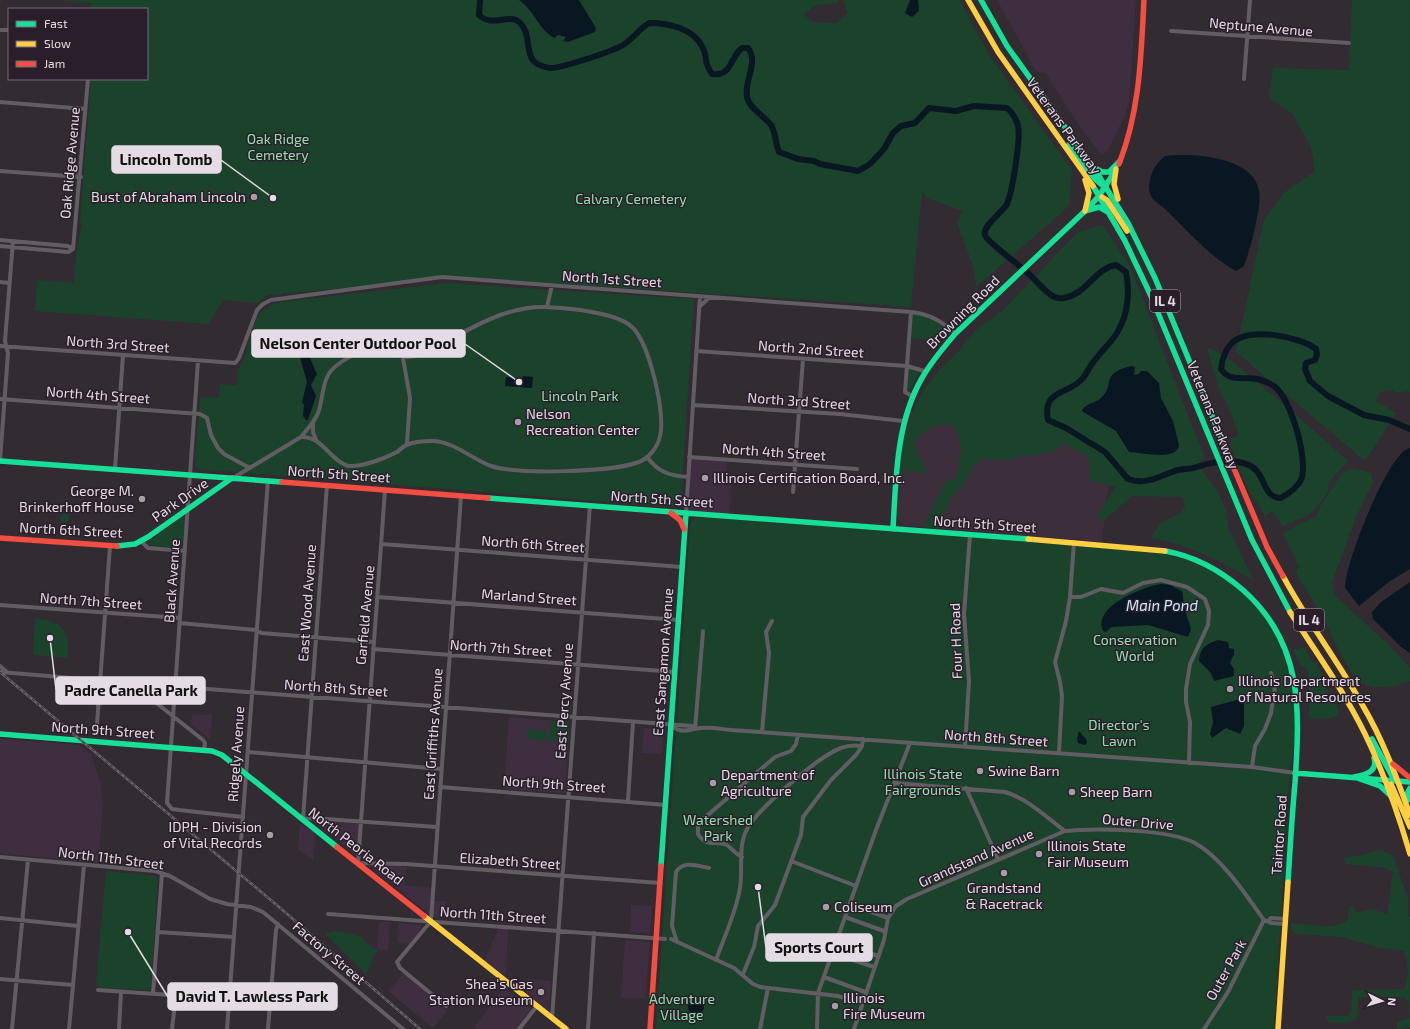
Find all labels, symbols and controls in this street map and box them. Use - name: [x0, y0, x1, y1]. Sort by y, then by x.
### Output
- legend: [8, 8, 148, 80]
- street label: Neptune Avenue: [1208, 13, 1314, 40]
- text: Fast: [44, 16, 68, 30]
- text: Slow: [44, 36, 71, 50]
- text: Jam: [44, 56, 65, 70]
- street label: Veterans Parkway: [1024, 74, 1106, 178]
- street label: Oak Ridge Avenue: [56, 106, 83, 220]
- park label: Oak Ridge Cemetery: [247, 130, 309, 163]
- callout: Lincoln Tomb: [112, 146, 221, 173]
- text: Lincoln Tomb: [120, 150, 213, 168]
- place label: Bust of Abraham Lincoln: [91, 188, 246, 205]
- park label: Calvary Cemetery: [575, 190, 687, 207]
- marker: Bust of Abraham Lincoln: [249, 192, 259, 202]
- street label: North 1st Street: [562, 267, 663, 290]
- street label: Browning Road: [923, 272, 1003, 352]
- road number: IL 4: [1150, 290, 1180, 312]
- callout: Nelson Center Outdoor Pool: [252, 330, 465, 357]
- street label: North 3rd Street: [66, 331, 170, 356]
- text: Nelson Center Outdoor Pool: [260, 334, 456, 352]
- street label: North 2nd Street: [758, 336, 865, 361]
- street label: Veterans Parkway: [1184, 358, 1243, 472]
- street label: North 4th Street: [45, 382, 151, 407]
- park label: Lincoln Park: [541, 387, 619, 404]
- street label: North 3rd Street: [747, 388, 851, 413]
- place label: Nelson Recreation Center: [526, 405, 640, 438]
- marker: Nelson Recreation Center: [513, 417, 523, 427]
- street label: North 4th Street: [721, 439, 827, 464]
- street label: North 5th Street: [287, 461, 391, 486]
- place label: Illinois Certification Board, Inc.: [713, 469, 905, 486]
- marker: Illinois Certification Board, Inc.: [700, 473, 710, 483]
- street label: Park Drive: [148, 474, 211, 525]
- place label: George M. Brinkerhoff House: [19, 482, 134, 515]
- street label: North 5th Street: [610, 486, 714, 511]
- marker: George M. Brinkerhoff House: [137, 494, 147, 504]
- street label: North 5th Street: [933, 511, 1037, 536]
- street label: North 6th Street: [19, 518, 123, 541]
- street label: North 6th Street: [481, 531, 585, 556]
- street label: Black Avenue: [160, 538, 183, 623]
- street label: East Wood Avenue: [294, 544, 319, 662]
- street label: Garfield Avenue: [352, 564, 377, 665]
- street label: Marland Street: [481, 585, 577, 608]
- street label: East Sangamon Avenue: [649, 587, 676, 737]
- street label: North 7th Street: [39, 588, 143, 613]
- water label: Main Pond: [1126, 596, 1198, 614]
- street label: Four H Road: [946, 603, 965, 680]
- road number: IL 4: [1294, 609, 1324, 631]
- park label: Conservation World: [1093, 631, 1177, 664]
- street label: North 7th Street: [449, 635, 553, 660]
- street label: East Percy Avenue: [551, 643, 576, 759]
- street label: East Griffiths Avenue: [419, 667, 446, 801]
- place label: Illinois Department of Natural Resources: [1238, 672, 1371, 705]
- street label: North 8th Street: [284, 675, 389, 700]
- callout: Padre Canella Park: [56, 677, 205, 704]
- text: Padre Canella Park: [64, 681, 198, 699]
- marker: Illinois Department of Natural Resources: [1225, 684, 1235, 694]
- street label: Ridgely Avenue: [224, 705, 247, 802]
- park label: Director's Lawn: [1088, 716, 1150, 749]
- street label: North 9th Street: [51, 717, 155, 742]
- street label: North 8th Street: [944, 725, 1049, 750]
- place label: Swine Barn: [988, 762, 1060, 779]
- park label: Illinois State Fairgrounds: [884, 765, 962, 798]
- place label: Department of Agriculture: [721, 766, 815, 799]
- marker: Swine Barn: [975, 766, 985, 776]
- street label: North 9th Street: [502, 771, 606, 796]
- marker: Department of Agriculture: [708, 778, 718, 788]
- place label: Sheep Barn: [1080, 783, 1152, 800]
- marker: Sheep Barn: [1067, 787, 1077, 797]
- street label: Taintor Road: [1267, 794, 1290, 876]
- street label: North Peoria Road: [305, 803, 407, 888]
- street label: Outer Drive: [1102, 810, 1175, 833]
- park label: Watershed Park: [683, 811, 753, 844]
- place label: IDPH - Division of Vital Records: [163, 818, 262, 851]
- street label: Grandstand Avenue: [916, 825, 1036, 891]
- marker: IDPH - Division of Vital Records: [265, 830, 275, 840]
- place label: Illinois State Fair Museum: [1047, 837, 1129, 870]
- street label: North 11th Street: [57, 843, 165, 872]
- street label: Elizabeth Street: [459, 848, 561, 873]
- marker: Illinois State Fair Museum: [1034, 849, 1044, 859]
- marker: Grandstand & Racetrack: [999, 868, 1009, 878]
- place label: Grandstand & Racetrack: [965, 879, 1043, 912]
- place label: Coliseum: [834, 898, 892, 915]
- street label: North 11th Street: [439, 902, 547, 927]
- marker: Coliseum: [821, 902, 831, 912]
- street label: Factory Street: [289, 917, 369, 988]
- callout: Sports Court: [766, 934, 872, 961]
- street label: Outer Park: [1202, 936, 1249, 1003]
- text: Sports Court: [774, 938, 864, 956]
- place label: Shea's Gas Station Museum: [429, 975, 533, 1008]
- north arrow: [1362, 981, 1402, 1021]
- callout: David T. Lawless Park: [168, 983, 337, 1010]
- text: David T. Lawless Park: [176, 987, 329, 1005]
- marker: Shea's Gas Station Museum: [536, 987, 546, 997]
- place label: Illinois Fire Museum: [843, 989, 925, 1022]
- park label: Adventure Village: [649, 990, 715, 1023]
- text: N: [1386, 997, 1399, 1006]
- marker: Illinois Fire Museum: [830, 1001, 840, 1011]

